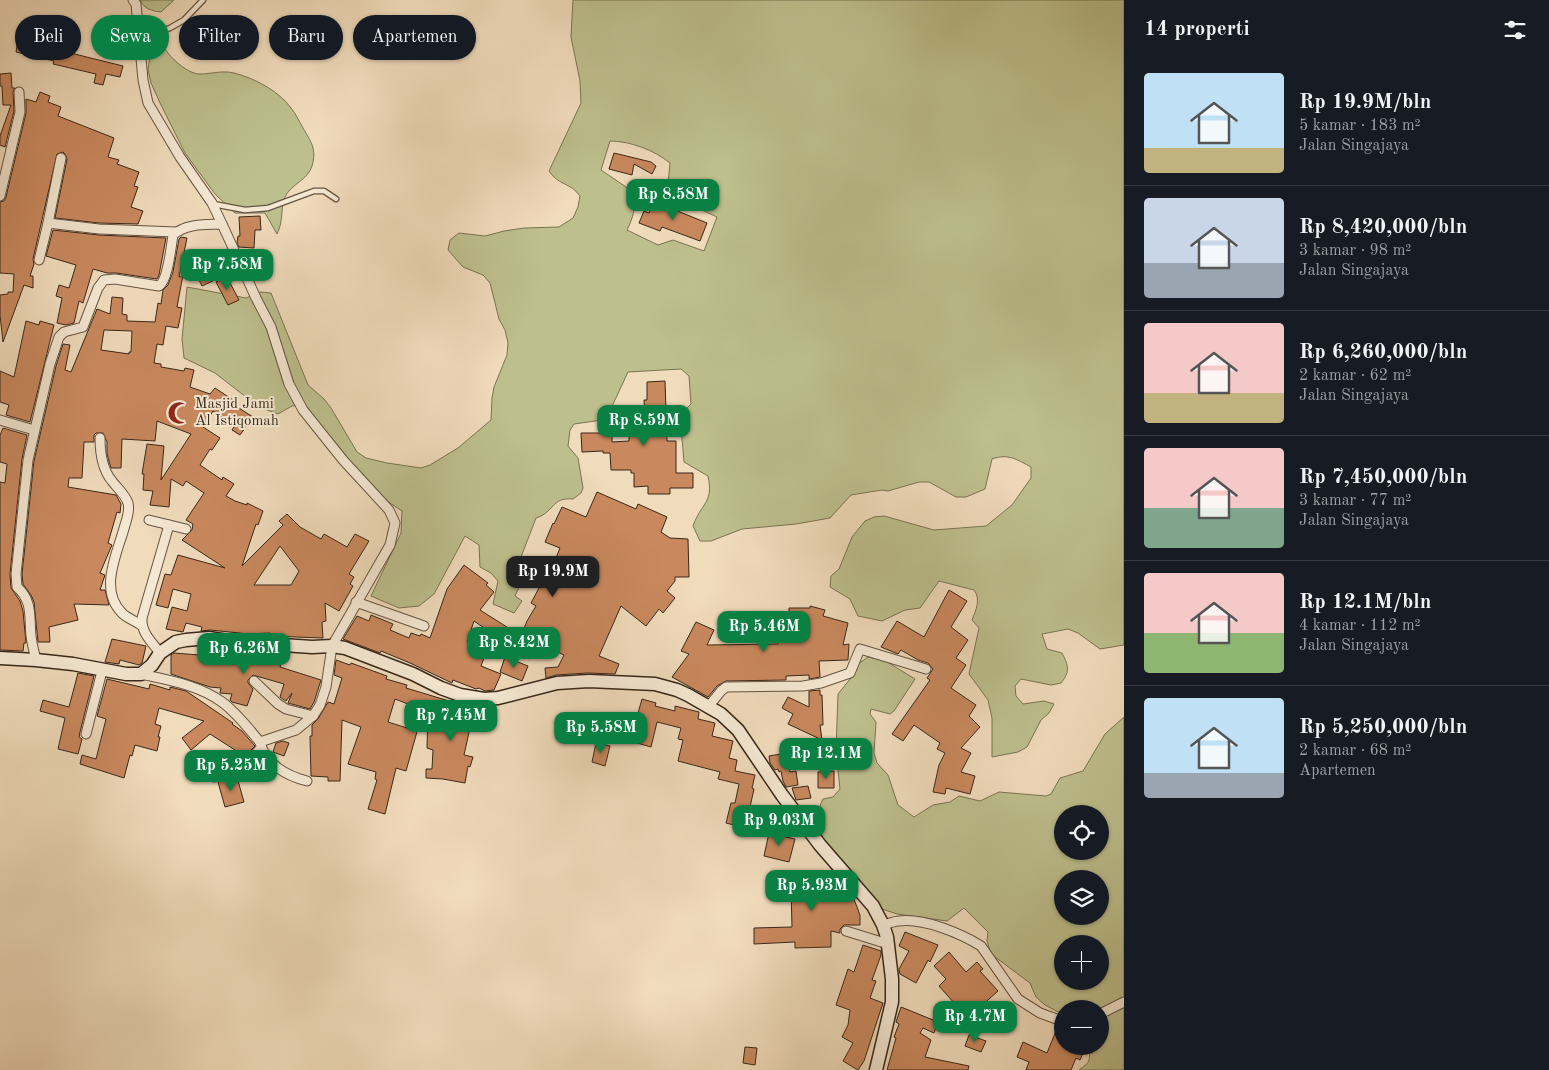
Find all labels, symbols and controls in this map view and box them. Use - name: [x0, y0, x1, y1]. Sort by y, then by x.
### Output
- chip: Beli: [15, 15, 81, 60]
- chip: Sewa: [91, 15, 169, 60]
- chip: Filter: [179, 15, 259, 60]
- chip: Baru: [269, 15, 343, 60]
- chip: Apartemen: [353, 15, 476, 60]
- icon: filters: [1501, 16, 1529, 44]
- text: 14 properti: [1144, 19, 1250, 40]
- text: Rp 19.9M/bln: [1299, 92, 1431, 113]
- icon: home: [1184, 93, 1244, 153]
- text: 5 kamar · 183 m²: [1299, 118, 1421, 134]
- text: Jalan Singajaya: [1299, 138, 1409, 154]
- pin: Rp 8.58M: [621, 178, 725, 221]
- text: Rp 8.58M: [637, 187, 709, 203]
- text: Rp 8,420,000/bln: [1299, 217, 1467, 238]
- icon: home: [1184, 218, 1244, 278]
- text: 3 kamar · 98 m²: [1299, 243, 1411, 259]
- pin: Rp 7.58M: [175, 248, 279, 291]
- text: Rp 7.58M: [191, 257, 263, 273]
- text: Jalan Singajaya: [1299, 263, 1409, 279]
- text: Rp 6,260,000/bln: [1299, 342, 1467, 363]
- icon: home: [1184, 343, 1244, 403]
- text: 2 kamar · 62 m²: [1299, 368, 1411, 384]
- text: Jalan Singajaya: [1299, 388, 1409, 404]
- place label: Masjid Jami Al Istiqomah: [195, 397, 279, 429]
- mosque icon: Masjid Jami Al Istiqomah: [166, 400, 192, 426]
- pin: Rp 8.59M: [592, 404, 696, 447]
- text: Rp 8.59M: [608, 413, 680, 429]
- text: Rp 7,450,000/bln: [1299, 467, 1467, 488]
- icon: home: [1184, 468, 1244, 528]
- text: 3 kamar · 77 m²: [1299, 493, 1411, 509]
- text: Jalan Singajaya: [1299, 513, 1409, 529]
- pin: Rp 19.9M: [501, 556, 605, 598]
- text: Rp 19.9M: [517, 564, 589, 580]
- text: Rp 12.1M/bln: [1299, 592, 1431, 613]
- icon: home: [1184, 593, 1244, 653]
- pin: Rp 5.46M: [712, 610, 816, 653]
- text: 4 kamar · 112 m²: [1299, 618, 1421, 634]
- text: Rp 5.46M: [728, 619, 800, 635]
- pin: Rp 8.42M: [462, 626, 566, 669]
- pin: Rp 6.26M: [192, 632, 296, 675]
- text: Rp 8.42M: [478, 635, 550, 651]
- text: Jalan Singajaya: [1299, 638, 1409, 654]
- text: Rp 6.26M: [208, 641, 280, 657]
- pin: Rp 7.45M: [399, 700, 503, 742]
- text: Rp 7.45M: [415, 708, 487, 724]
- pin: Rp 5.58M: [549, 712, 653, 754]
- text: Rp 5,250,000/bln: [1299, 717, 1467, 738]
- icon: home: [1184, 718, 1244, 778]
- text: Rp 5.58M: [565, 720, 637, 736]
- pin: Rp 12.1M: [774, 738, 878, 780]
- text: 2 kamar · 68 m²: [1299, 743, 1411, 759]
- text: Rp 12.1M: [790, 746, 862, 762]
- pin: Rp 5.25M: [179, 750, 283, 792]
- text: Rp 5.25M: [195, 758, 267, 774]
- text: Apartemen: [1299, 763, 1376, 779]
- pin: Rp 9.03M: [727, 804, 831, 847]
- map controls: [1054, 805, 1109, 1055]
- button: locate: [1054, 805, 1109, 860]
- text: Rp 9.03M: [743, 813, 815, 829]
- pin: Rp 5.93M: [760, 870, 864, 912]
- button: layers: [1054, 870, 1109, 925]
- text: Rp 5.93M: [776, 878, 848, 894]
- button: +: [1054, 935, 1109, 990]
- pin: Rp 4.7M: [929, 1000, 1021, 1043]
- button: −: [1054, 1000, 1109, 1055]
- text: Rp 4.7M: [944, 1009, 1006, 1025]

